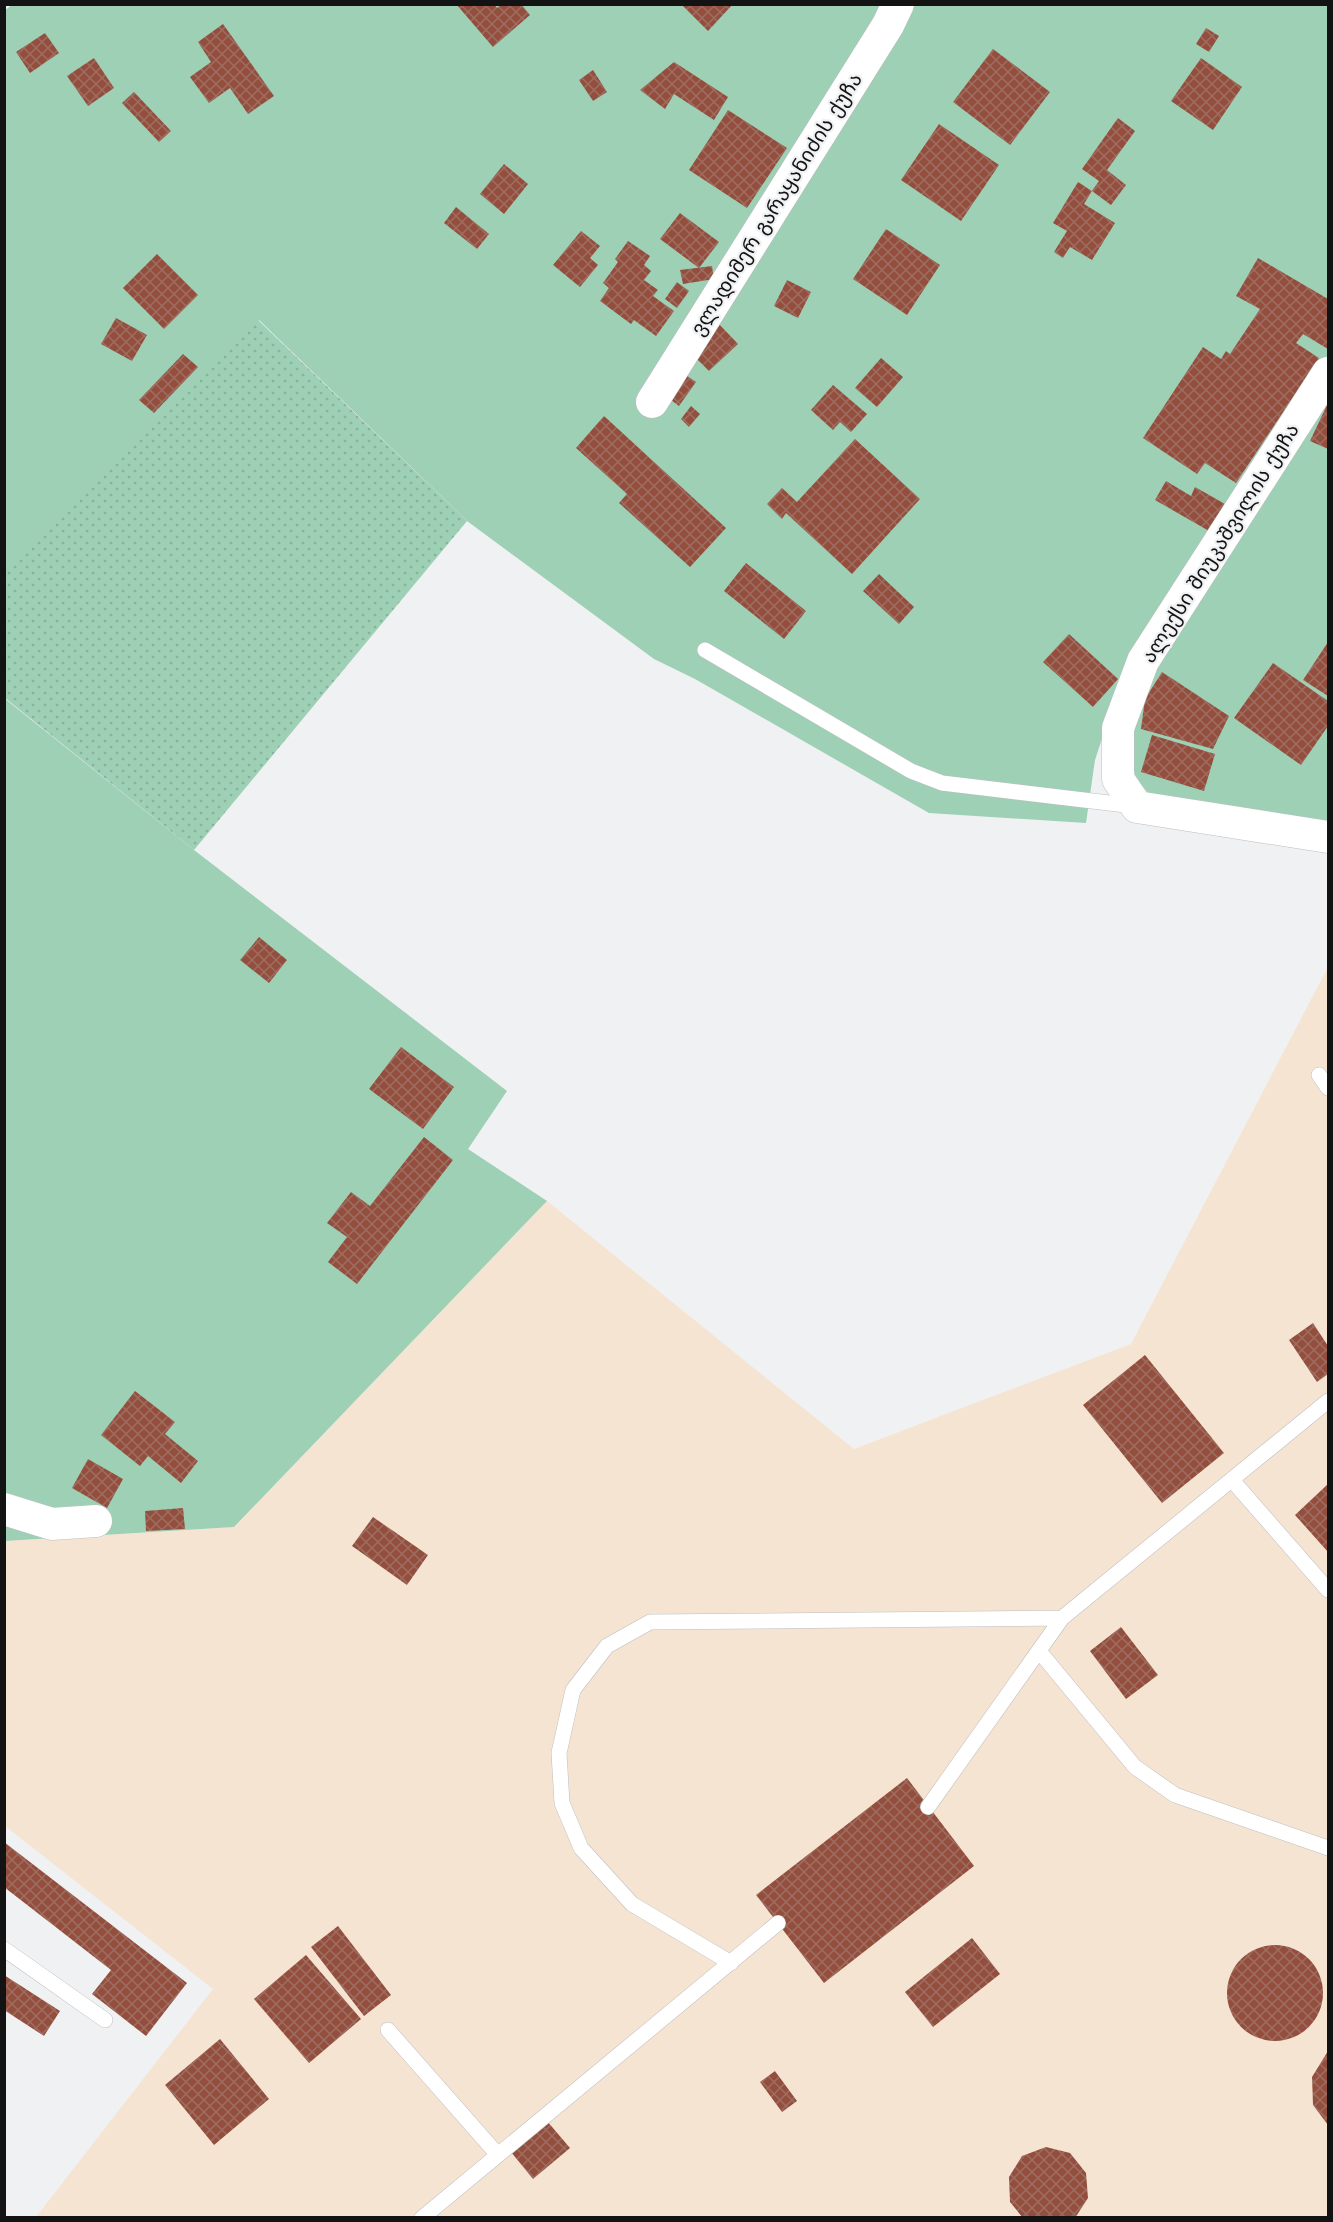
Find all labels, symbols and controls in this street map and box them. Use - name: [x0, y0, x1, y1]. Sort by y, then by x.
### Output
- street label: ვლადიმერ გარაყანიძის ქუჩა: [685, 68, 868, 340]
- street label: ალექსი შიუკაშვილის ქუჩა: [1136, 419, 1305, 668]

